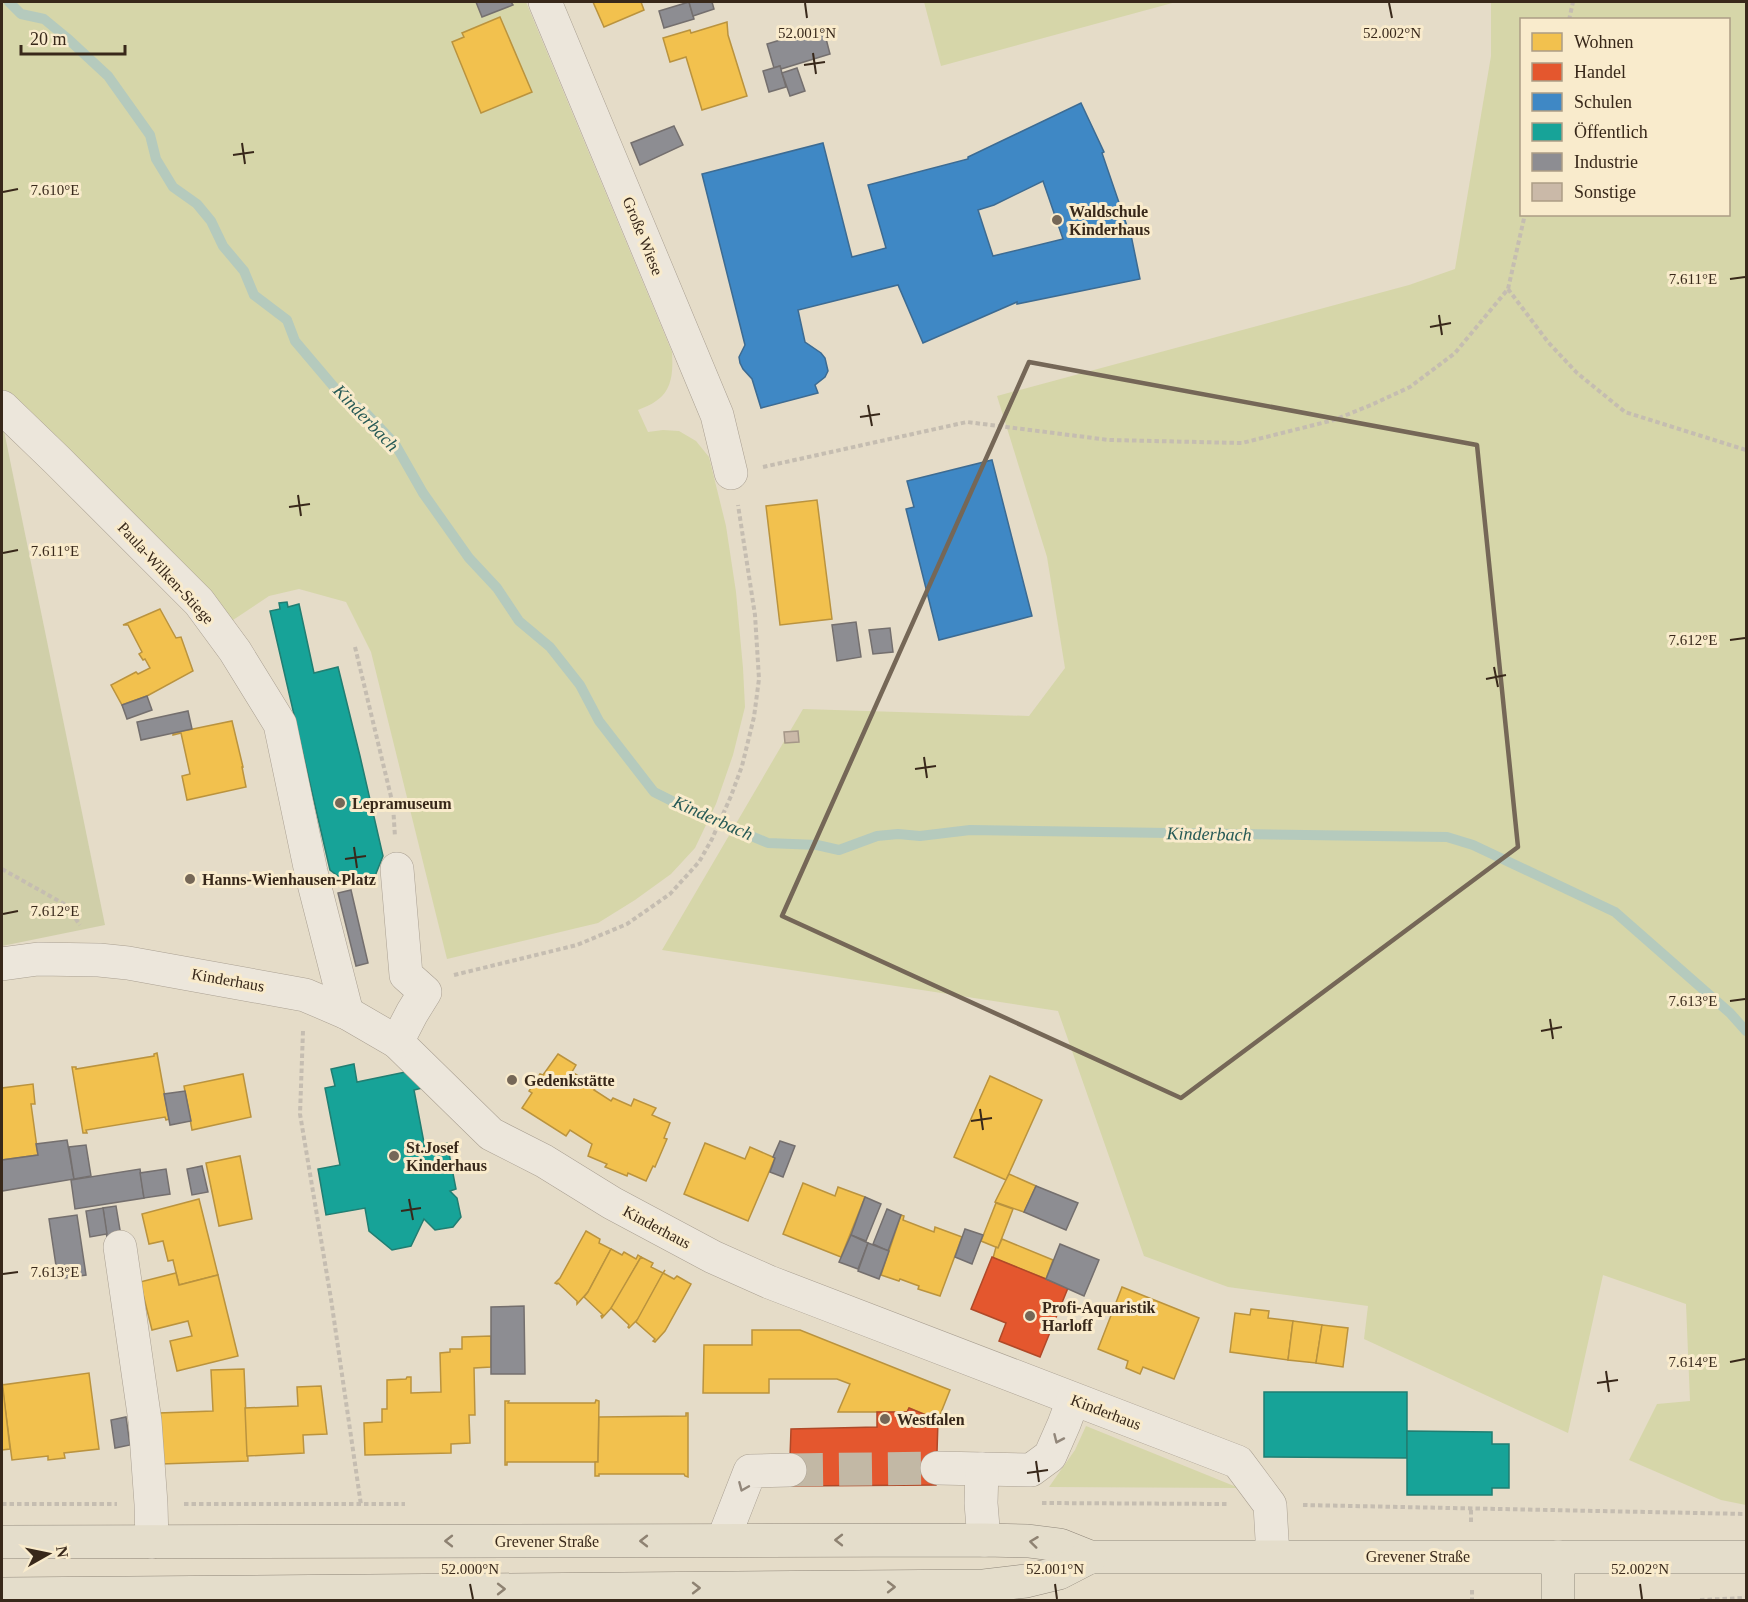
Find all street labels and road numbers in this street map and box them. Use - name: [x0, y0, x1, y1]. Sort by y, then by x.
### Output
- street label: Große Wiese: [620, 194, 666, 278]
- street label: Paula-Wilken-Stiege: [114, 519, 217, 628]
- street label: Kinderhaus: [190, 965, 266, 995]
- street label: Kinderhaus: [620, 1202, 694, 1252]
- street label: Kinderhaus: [1069, 1391, 1143, 1433]
- street label: Grevener Straße: [495, 1533, 599, 1550]
- street label: Grevener Straße: [1366, 1548, 1470, 1565]

